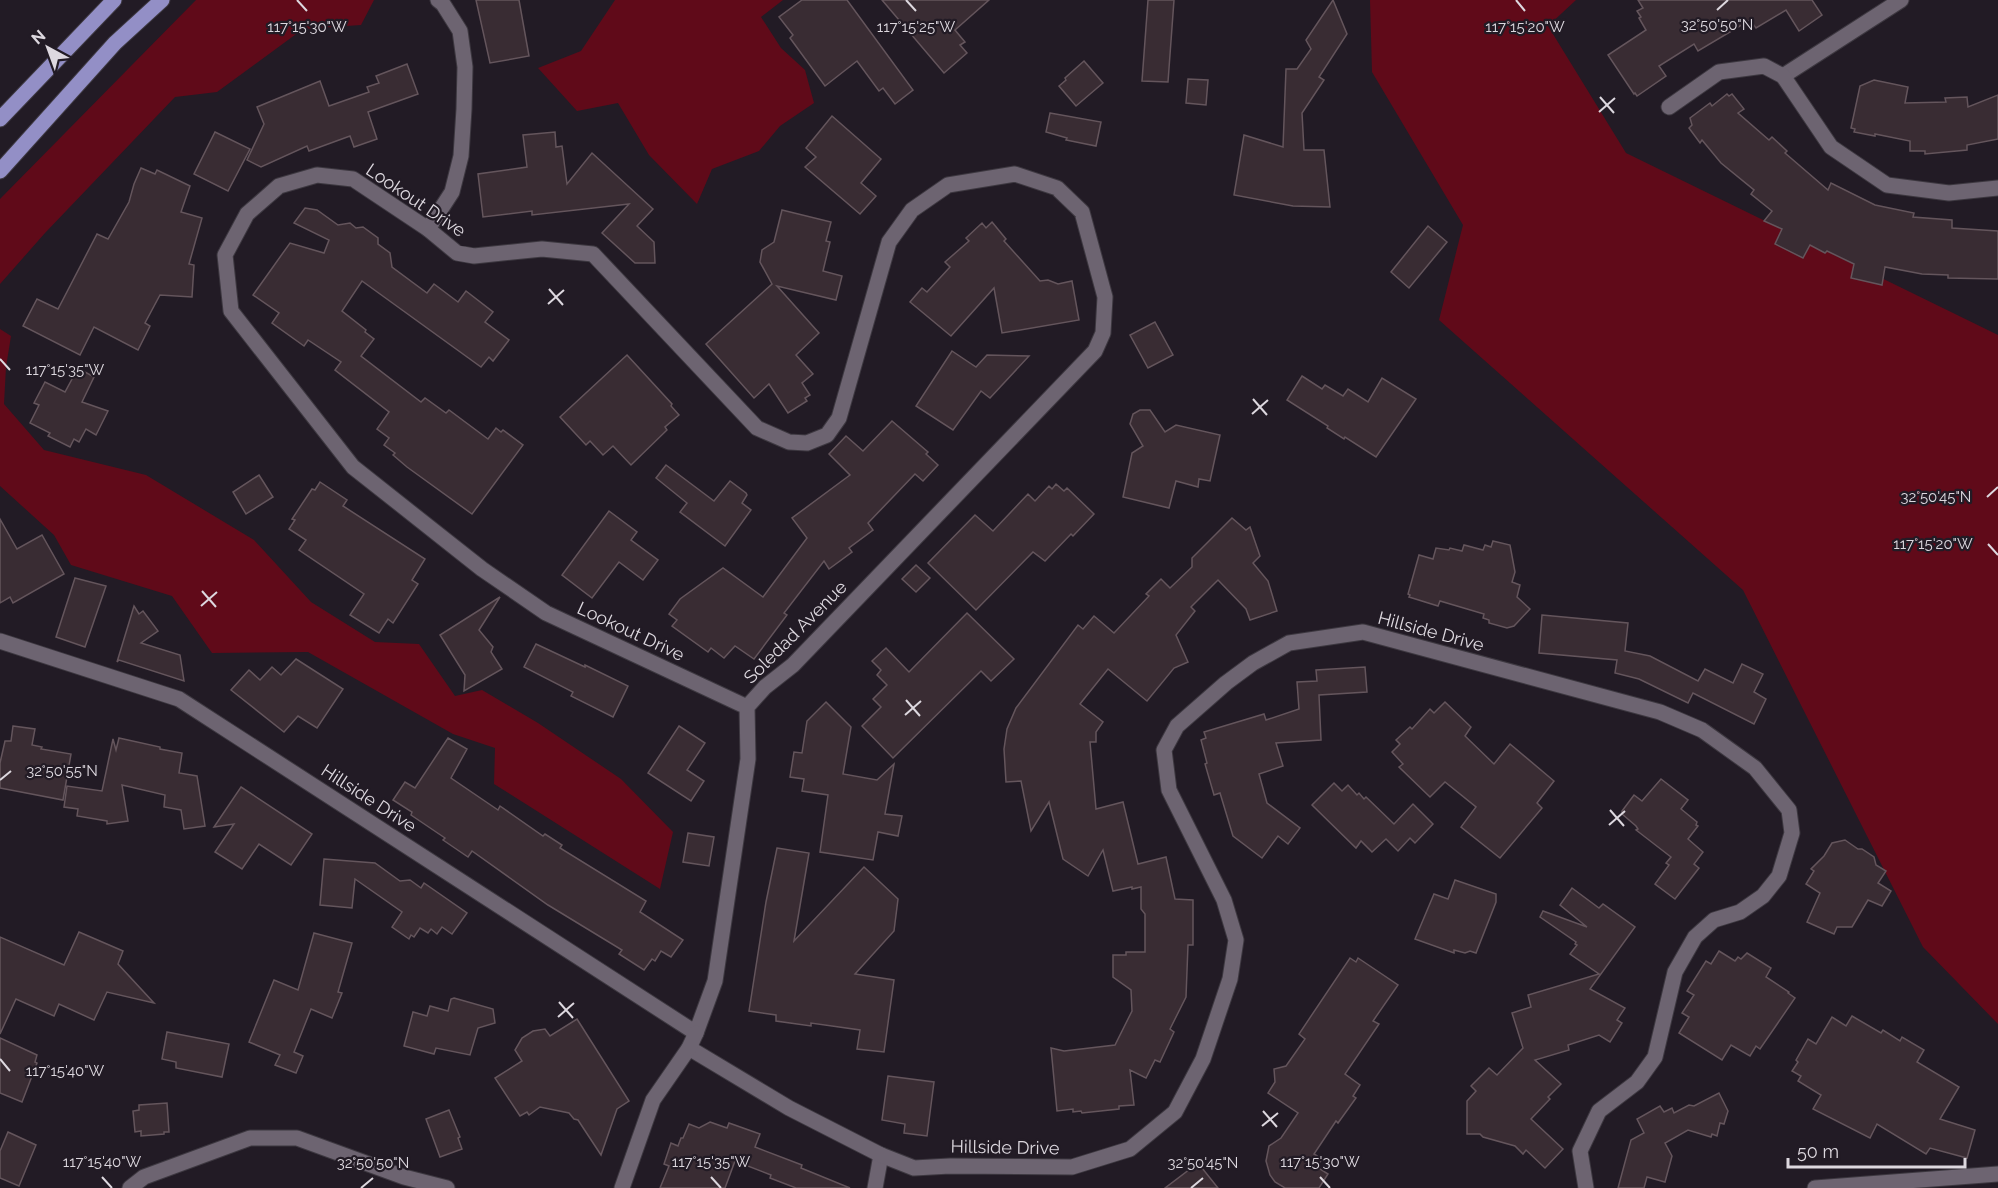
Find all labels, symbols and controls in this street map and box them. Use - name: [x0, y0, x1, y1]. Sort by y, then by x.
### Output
- text: 32°50'50"N: [1681, 16, 1753, 34]
- north arrow: [18, 18, 78, 78]
- text: 117°15'30"W: [267, 18, 347, 36]
- text: 117°15'25"W: [877, 18, 955, 36]
- text: 117°15'20"W: [1485, 18, 1565, 36]
- text: N: [28, 26, 49, 48]
- street label: Lookout Drive: [362, 159, 470, 241]
- text: 117°15'35"W: [26, 361, 105, 379]
- text: 32°50'45"N: [1901, 488, 1971, 506]
- text: 117°15'20"W: [1893, 535, 1973, 553]
- street label: Soledad Avenue: [739, 576, 851, 688]
- street label: Lookout Drive: [574, 597, 688, 665]
- street label: Hillside Drive: [1376, 607, 1487, 655]
- street label: Hillside Drive: [318, 760, 421, 837]
- text: 32°50'55"N: [26, 762, 98, 780]
- text: 117°15'40"W: [26, 1062, 105, 1080]
- scale bar: [1788, 1131, 1965, 1169]
- street label: Hillside Drive: [950, 1136, 1060, 1158]
- text: 50 m: [1797, 1141, 1839, 1162]
- text: 117°15'40"W: [63, 1153, 142, 1171]
- text: 117°15'35"W: [672, 1153, 751, 1171]
- text: 117°15'30"W: [1280, 1153, 1360, 1171]
- text: 32°50'50"N: [337, 1154, 409, 1172]
- text: 32°50'45"N: [1168, 1154, 1238, 1172]

